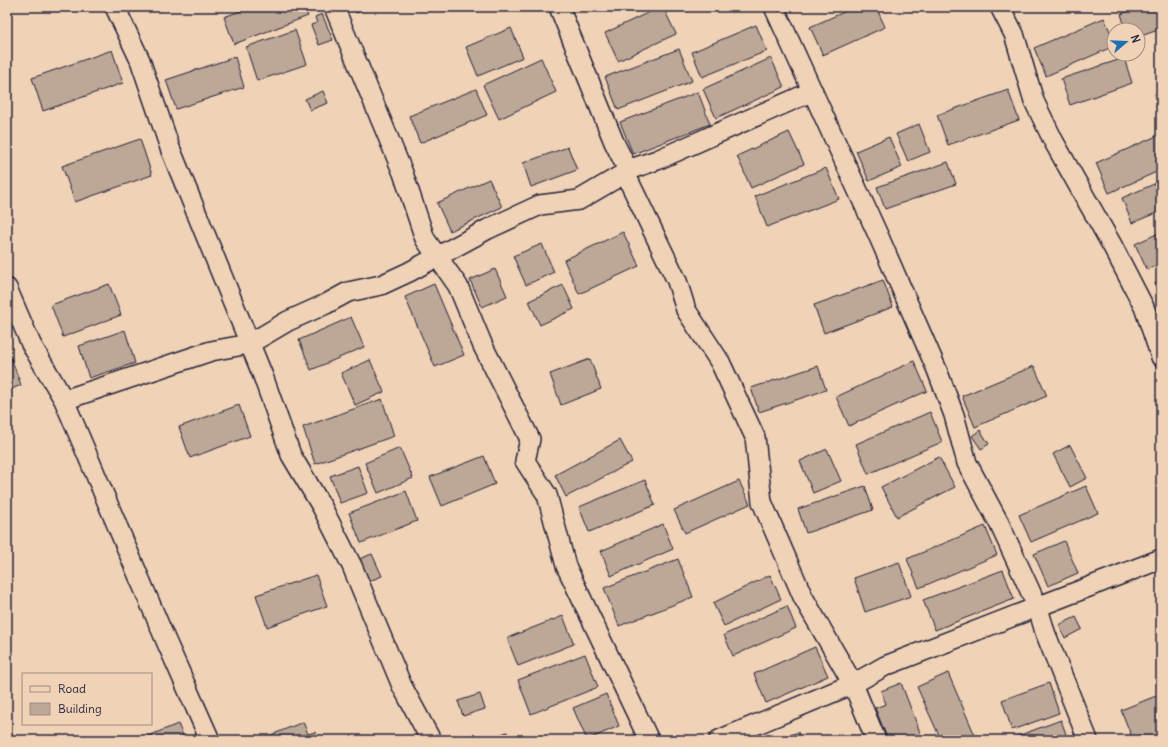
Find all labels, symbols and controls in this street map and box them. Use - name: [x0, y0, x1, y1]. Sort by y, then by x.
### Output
- north arrow: [1106, 22, 1146, 62]
- text: N: [1128, 33, 1143, 45]
- legend: [22, 673, 152, 725]
- text: Road: [58, 681, 86, 696]
- text: Building: [58, 701, 102, 716]

